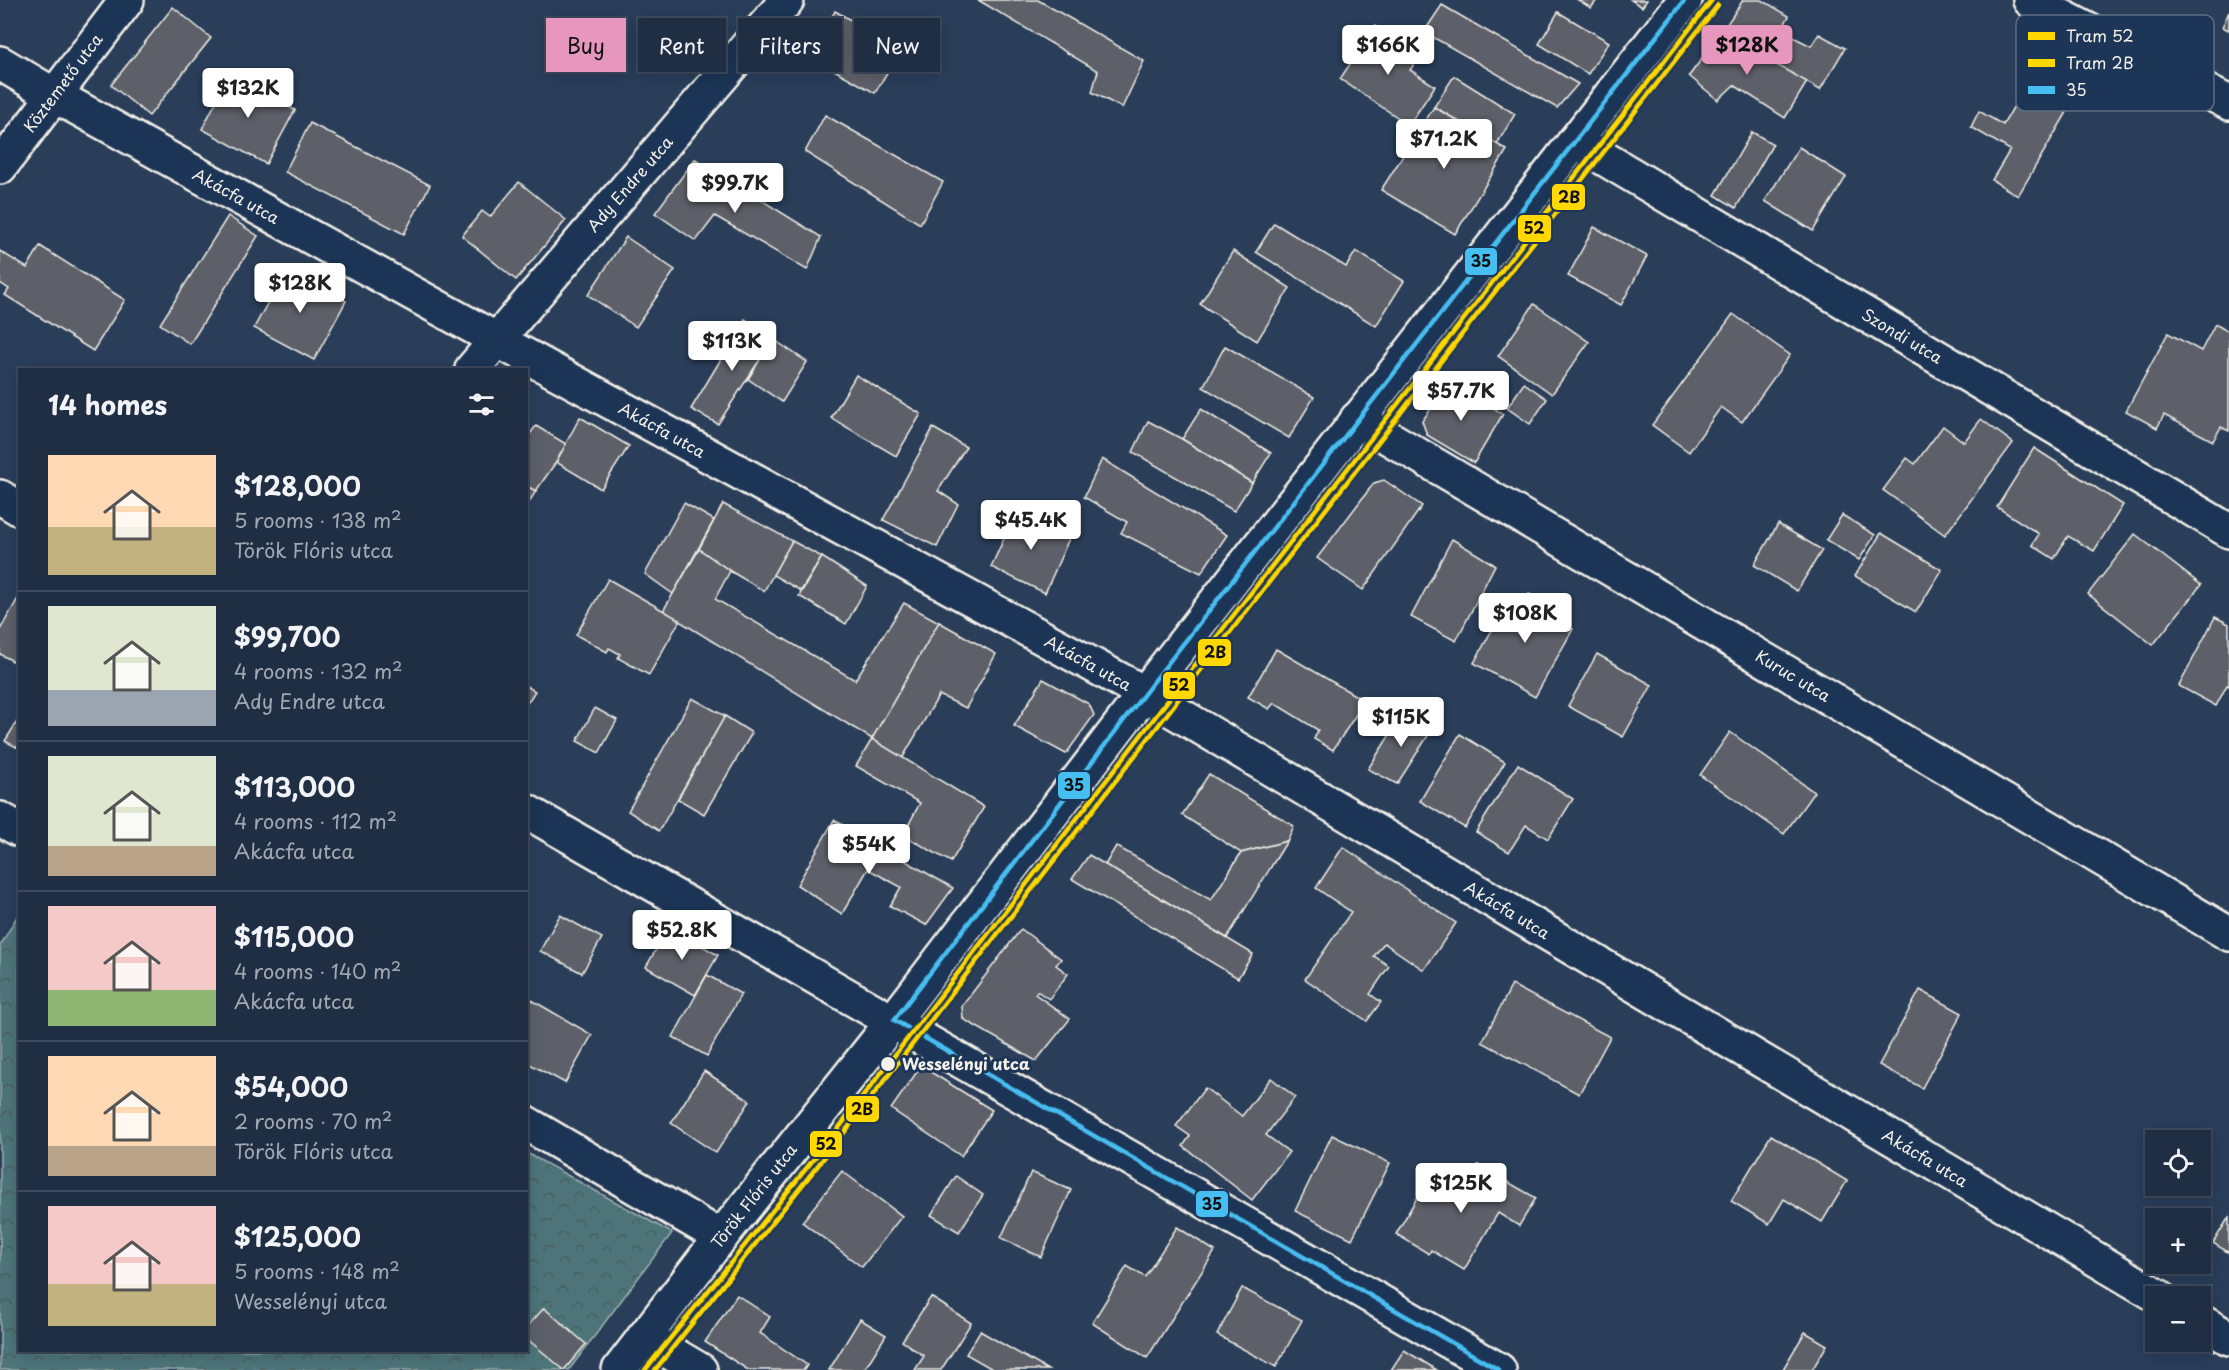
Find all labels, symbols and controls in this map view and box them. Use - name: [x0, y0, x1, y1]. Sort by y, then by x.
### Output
- legend: [2016, 15, 2214, 111]
- chip: Buy: [546, 18, 626, 72]
- chip: Rent: [638, 18, 726, 72]
- chip: Filters: [738, 18, 842, 72]
- chip: New: [854, 18, 940, 72]
- text: Tram 52: [2066, 23, 2134, 47]
- pin: $166K: [1346, 25, 1430, 76]
- pin: $128K: [1705, 25, 1789, 76]
- street label: Köztemető utca: [17, 28, 107, 137]
- text: $166K: [1356, 29, 1420, 59]
- text: $128K: [1715, 29, 1779, 59]
- text: Tram 2B: [2066, 50, 2133, 74]
- pin: $132K: [206, 68, 290, 119]
- text: $132K: [216, 72, 280, 102]
- text: 35: [2066, 77, 2086, 101]
- pin: $71.2K: [1395, 119, 1493, 170]
- text: $71.2K: [1410, 123, 1478, 153]
- street label: Ady Endre utca: [581, 129, 678, 237]
- street label: Akácfa utca: [189, 161, 284, 229]
- pin: $99.7K: [686, 163, 784, 214]
- text: $99.7K: [701, 167, 769, 197]
- line badge: 2B: [1551, 183, 1586, 211]
- text: 2B: [1558, 184, 1580, 208]
- line badge: 52: [1517, 214, 1552, 243]
- text: 52: [1524, 215, 1544, 239]
- line badge: 35: [1464, 247, 1498, 276]
- text: 35: [1471, 248, 1491, 272]
- pin: $128K: [258, 263, 342, 314]
- text: $128K: [268, 267, 332, 297]
- street label: Szondi utca: [1858, 302, 1948, 369]
- pin: $113K: [690, 321, 774, 372]
- text: $113K: [702, 325, 762, 355]
- pin: $57.7K: [1412, 371, 1510, 422]
- text: $57.7K: [1427, 375, 1495, 405]
- text: 14 homes: [48, 385, 167, 424]
- icon: filters: [465, 388, 498, 421]
- street label: Akácfa utca: [615, 395, 710, 463]
- text: $128,000: [234, 466, 361, 505]
- icon: home: [96, 479, 168, 551]
- pin: $45.4K: [982, 500, 1080, 551]
- text: $45.4K: [995, 504, 1067, 534]
- text: 5 rooms · 138 m²: [234, 505, 402, 535]
- text: Török Flóris utca: [234, 535, 393, 565]
- pin: $108K: [1483, 593, 1567, 644]
- text: $108K: [1493, 597, 1557, 627]
- text: $99,700: [234, 617, 341, 656]
- street label: Akácfa utca: [1041, 628, 1136, 696]
- icon: home: [96, 630, 168, 702]
- line badge: 2B: [1197, 638, 1232, 667]
- text: 2B: [1204, 639, 1226, 663]
- street label: Kuruc utca: [1751, 643, 1836, 707]
- text: 4 rooms · 132 m²: [234, 656, 403, 686]
- line badge: 52: [1162, 671, 1196, 700]
- text: 52: [1169, 672, 1189, 696]
- text: Ady Endre utca: [234, 686, 385, 716]
- pin: $115K: [1359, 697, 1443, 748]
- text: $115K: [1372, 701, 1430, 731]
- text: $113,000: [234, 767, 355, 806]
- line badge: 35: [1057, 771, 1091, 800]
- text: 35: [1064, 772, 1084, 796]
- icon: home: [96, 780, 168, 852]
- text: 4 rooms · 112 m²: [234, 806, 397, 836]
- pin: $54K: [833, 824, 905, 875]
- text: $54K: [842, 828, 896, 858]
- text: Akácfa utca: [234, 836, 354, 866]
- street label: Akácfa utca: [1460, 874, 1555, 944]
- pin: $52.8K: [633, 910, 731, 961]
- text: $52.8K: [647, 914, 717, 944]
- text: $115,000: [234, 917, 354, 956]
- icon: home: [96, 930, 168, 1002]
- text: 4 rooms · 140 m²: [234, 956, 401, 986]
- text: Akácfa utca: [234, 986, 354, 1016]
- place label: Wesselényi utca: [902, 1051, 1030, 1075]
- marker: Wesselényi utca: [879, 1055, 897, 1073]
- text: $54,000: [234, 1067, 348, 1106]
- icon: home: [96, 1080, 168, 1152]
- line badge: 2B: [845, 1095, 880, 1123]
- text: 2B: [851, 1096, 873, 1120]
- text: 2 rooms · 70 m²: [234, 1106, 392, 1136]
- street label: Akácfa utca: [1878, 1122, 1973, 1192]
- line badge: 52: [809, 1130, 843, 1158]
- map controls: [2145, 1130, 2211, 1352]
- button: locate: [2145, 1130, 2211, 1196]
- text: 52: [816, 1131, 836, 1155]
- text: Török Flóris utca: [234, 1136, 393, 1166]
- street label: Török Flóris utca: [705, 1138, 802, 1253]
- pin: $125K: [1419, 1163, 1503, 1214]
- text: $125K: [1430, 1167, 1492, 1197]
- line badge: 35: [1195, 1190, 1229, 1218]
- text: 35: [1202, 1191, 1222, 1215]
- button: +: [2145, 1208, 2211, 1274]
- text: $125,000: [234, 1217, 361, 1256]
- icon: home: [96, 1230, 168, 1302]
- text: 5 rooms · 148 m²: [234, 1256, 400, 1286]
- text: Wesselényi utca: [234, 1286, 387, 1316]
- button: −: [2145, 1286, 2211, 1352]

